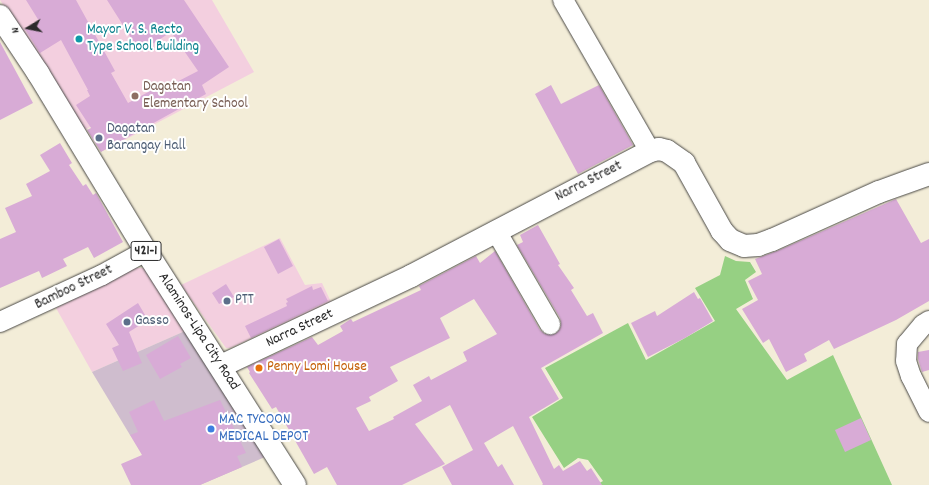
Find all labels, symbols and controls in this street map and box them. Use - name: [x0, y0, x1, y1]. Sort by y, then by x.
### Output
- north arrow: [8, 8, 48, 48]
- place label: Mayor V. S. Recto Type School Building: [87, 21, 199, 56]
- text: N: [8, 26, 25, 34]
- marker: Mayor V. S. Recto Type School Building: [74, 34, 84, 44]
- place label: Dagatan Elementary School: [143, 78, 248, 113]
- marker: Dagatan Elementary School: [130, 91, 140, 101]
- place label: Dagatan Barangay Hall: [107, 120, 186, 155]
- marker: Dagatan Barangay Hall: [94, 133, 104, 143]
- street label: Narra Street: [553, 158, 625, 206]
- road number: 421-1: [130, 239, 162, 263]
- street label: Bamboo Street: [32, 261, 116, 315]
- street label: Alaminos-Lipa City Road: [153, 270, 243, 394]
- place label: PTT: [235, 292, 254, 310]
- marker: PTT: [222, 296, 232, 306]
- street label: Narra Street: [263, 306, 337, 352]
- place label: Gasso: [135, 313, 169, 331]
- marker: Gasso: [122, 317, 132, 327]
- place label: Penny Lomi House: [267, 359, 367, 377]
- marker: Penny Lomi House: [254, 363, 264, 373]
- place label: MAC TYCOON MEDICAL DEPOT: [219, 411, 308, 446]
- marker: MAC TYCOON MEDICAL DEPOT: [206, 424, 216, 434]

